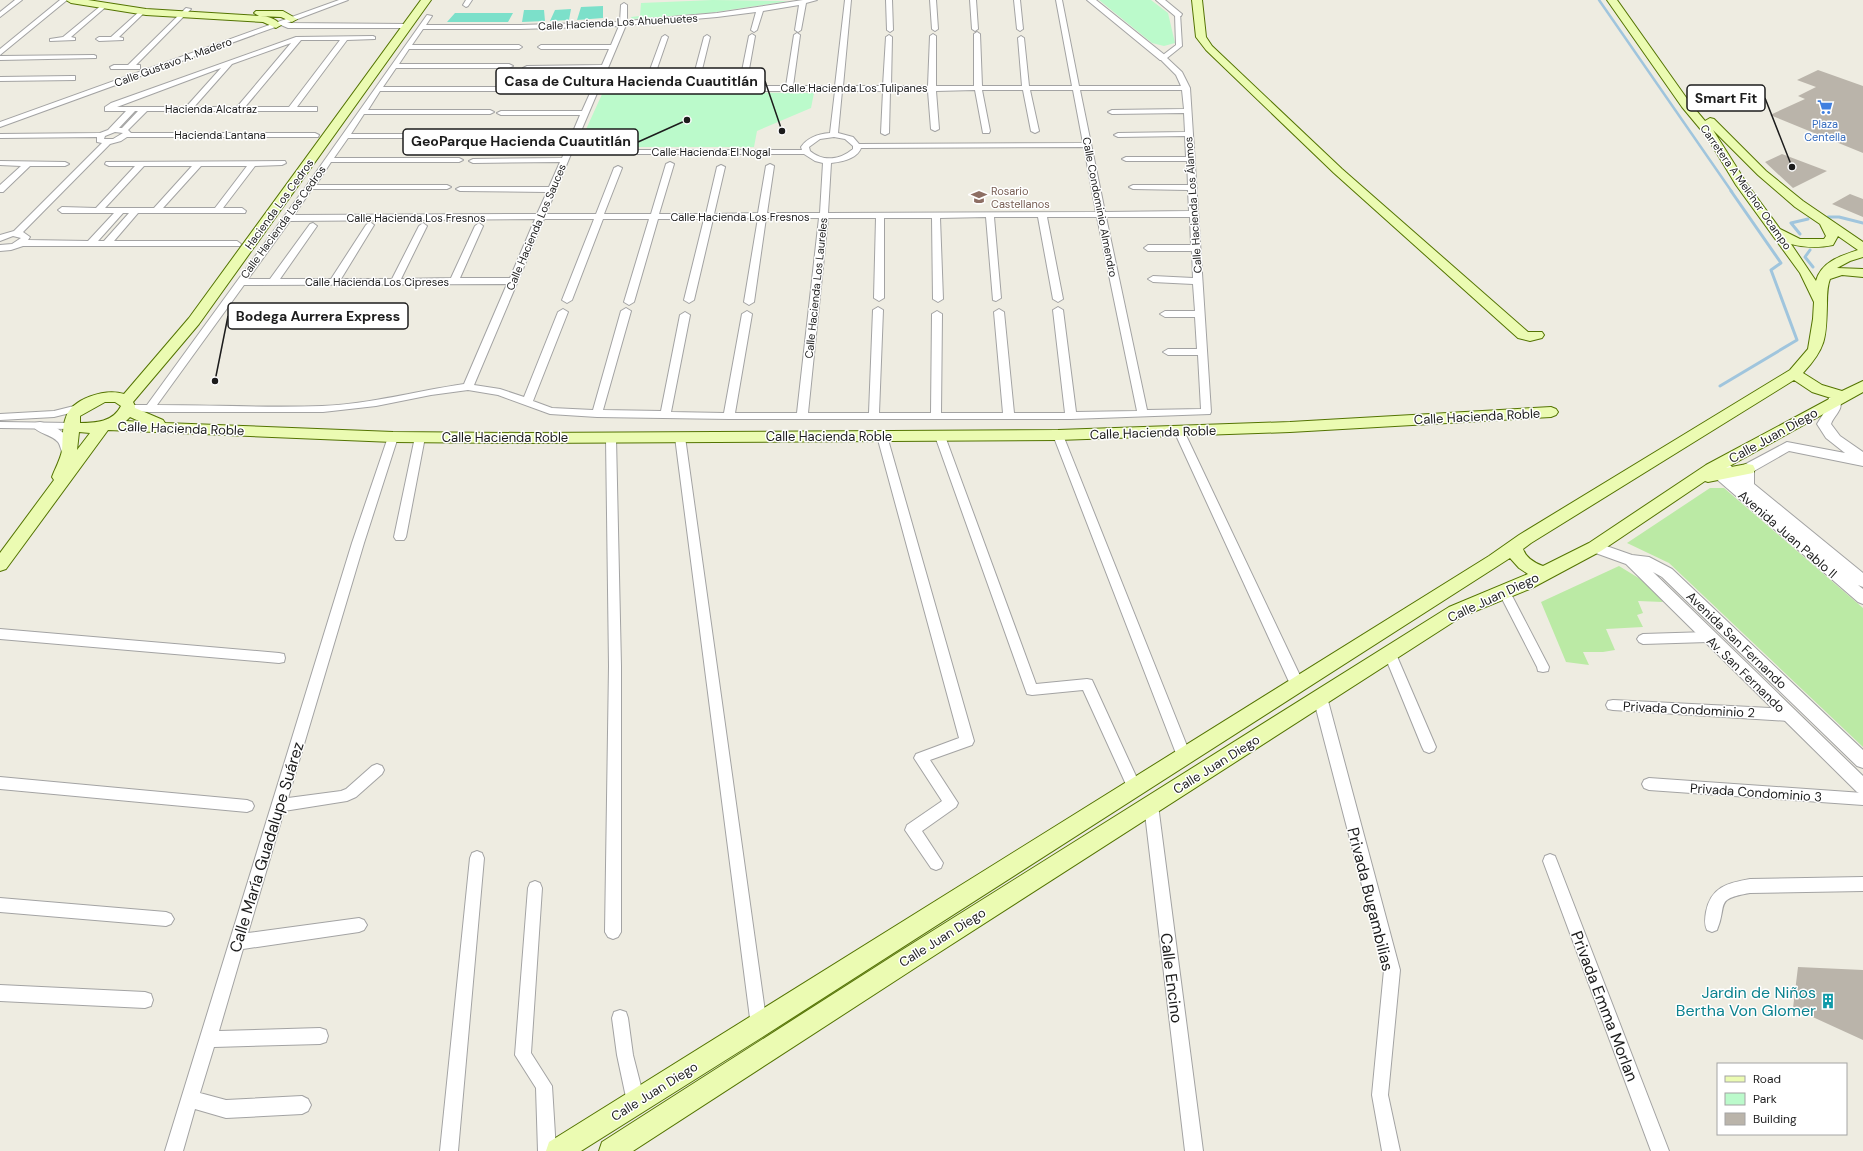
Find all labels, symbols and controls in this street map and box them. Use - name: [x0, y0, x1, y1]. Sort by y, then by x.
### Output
- street label: Calle Hacienda Los Ahuehuetes: [538, 11, 698, 33]
- street label: Calle Gustavo A. Madero: [112, 34, 234, 90]
- callout: Casa de Cultura Hacienda Cuautitlán: [496, 68, 765, 94]
- text: Casa de Cultura Hacienda Cuautitlán: [504, 72, 758, 90]
- street label: Calle Hacienda Los Tulipanes: [780, 81, 928, 95]
- callout: Smart Fit: [1687, 85, 1765, 111]
- text: Smart Fit: [1695, 89, 1757, 107]
- supermarket icon: Plaza Centella: [1816, 98, 1834, 116]
- street label: Hacienda Alcatraz: [165, 102, 257, 116]
- place label: Plaza Centella: [1804, 117, 1846, 144]
- street label: Carretera A Melchor Ocampo: [1697, 122, 1795, 252]
- street label: Hacienda Lantana: [174, 128, 266, 142]
- callout: GeoParque Hacienda Cuautitlán: [403, 129, 638, 155]
- text: GeoParque Hacienda Cuautitlán: [411, 132, 631, 150]
- street label: Calle Condominio Almendro: [1080, 136, 1120, 278]
- street label: Calle Hacienda Los Álamos: [1181, 136, 1205, 274]
- street label: Calle Hacienda El Nogal: [652, 145, 770, 159]
- street label: Hacienda Los Cedros: [242, 156, 316, 252]
- street label: Calle Hacienda Los Sauces: [503, 162, 569, 292]
- street label: Calle Hacienda Los Cedros: [237, 163, 329, 281]
- place label: Rosario Castellanos: [991, 184, 1050, 211]
- school or university icon: Rosario Castellanos: [970, 188, 988, 206]
- street label: Calle Hacienda Los Fresnos: [670, 210, 810, 224]
- street label: Calle Hacienda Los Fresnos: [346, 211, 486, 225]
- street label: Calle Hacienda Los Laureles: [802, 217, 830, 359]
- street label: Calle Hacienda Los Cipreses: [305, 275, 449, 289]
- callout: Bodega Aurrera Express: [228, 303, 408, 329]
- text: Bodega Aurrera Express: [236, 307, 400, 325]
- street label: Calle Juan Diego: [1726, 404, 1821, 467]
- street label: Calle Hacienda Roble: [1413, 405, 1541, 428]
- street label: Calle Hacienda Roble: [117, 418, 244, 439]
- street label: Calle Hacienda Roble: [1090, 422, 1217, 443]
- street label: Calle Hacienda Roble: [766, 428, 892, 445]
- street label: Calle Hacienda Roble: [442, 429, 568, 446]
- street label: Avenida Juan Pablo II: [1735, 487, 1841, 582]
- street label: Calle Juan Diego: [1445, 569, 1542, 626]
- street label: Avenida San Fernando: [1683, 588, 1791, 693]
- street label: Av. San Fernando: [1703, 633, 1789, 716]
- street label: Privada Condominio 2: [1623, 698, 1755, 721]
- street label: Calle Juan Diego: [1170, 731, 1263, 798]
- street label: Calle María Guadalupe Suárez: [224, 739, 309, 955]
- street label: Privada Condominio 3: [1689, 779, 1823, 806]
- street label: Privada Bugambilias: [1342, 825, 1399, 973]
- street label: Calle Juan Diego: [896, 904, 989, 971]
- street label: Privada Emma Morlan: [1566, 928, 1643, 1084]
- street label: Calle Encino: [1156, 932, 1187, 1024]
- place label: Jardin de Niños Bertha Von Glomer: [1676, 982, 1816, 1021]
- building icon: Jardin de Niños Bertha Von Glomer: [1819, 992, 1837, 1010]
- street label: Calle Juan Diego: [608, 1058, 701, 1125]
- legend: [1717, 1063, 1847, 1135]
- text: Road: [1753, 1071, 1781, 1087]
- text: Park: [1753, 1091, 1777, 1107]
- text: Building: [1753, 1111, 1797, 1127]

